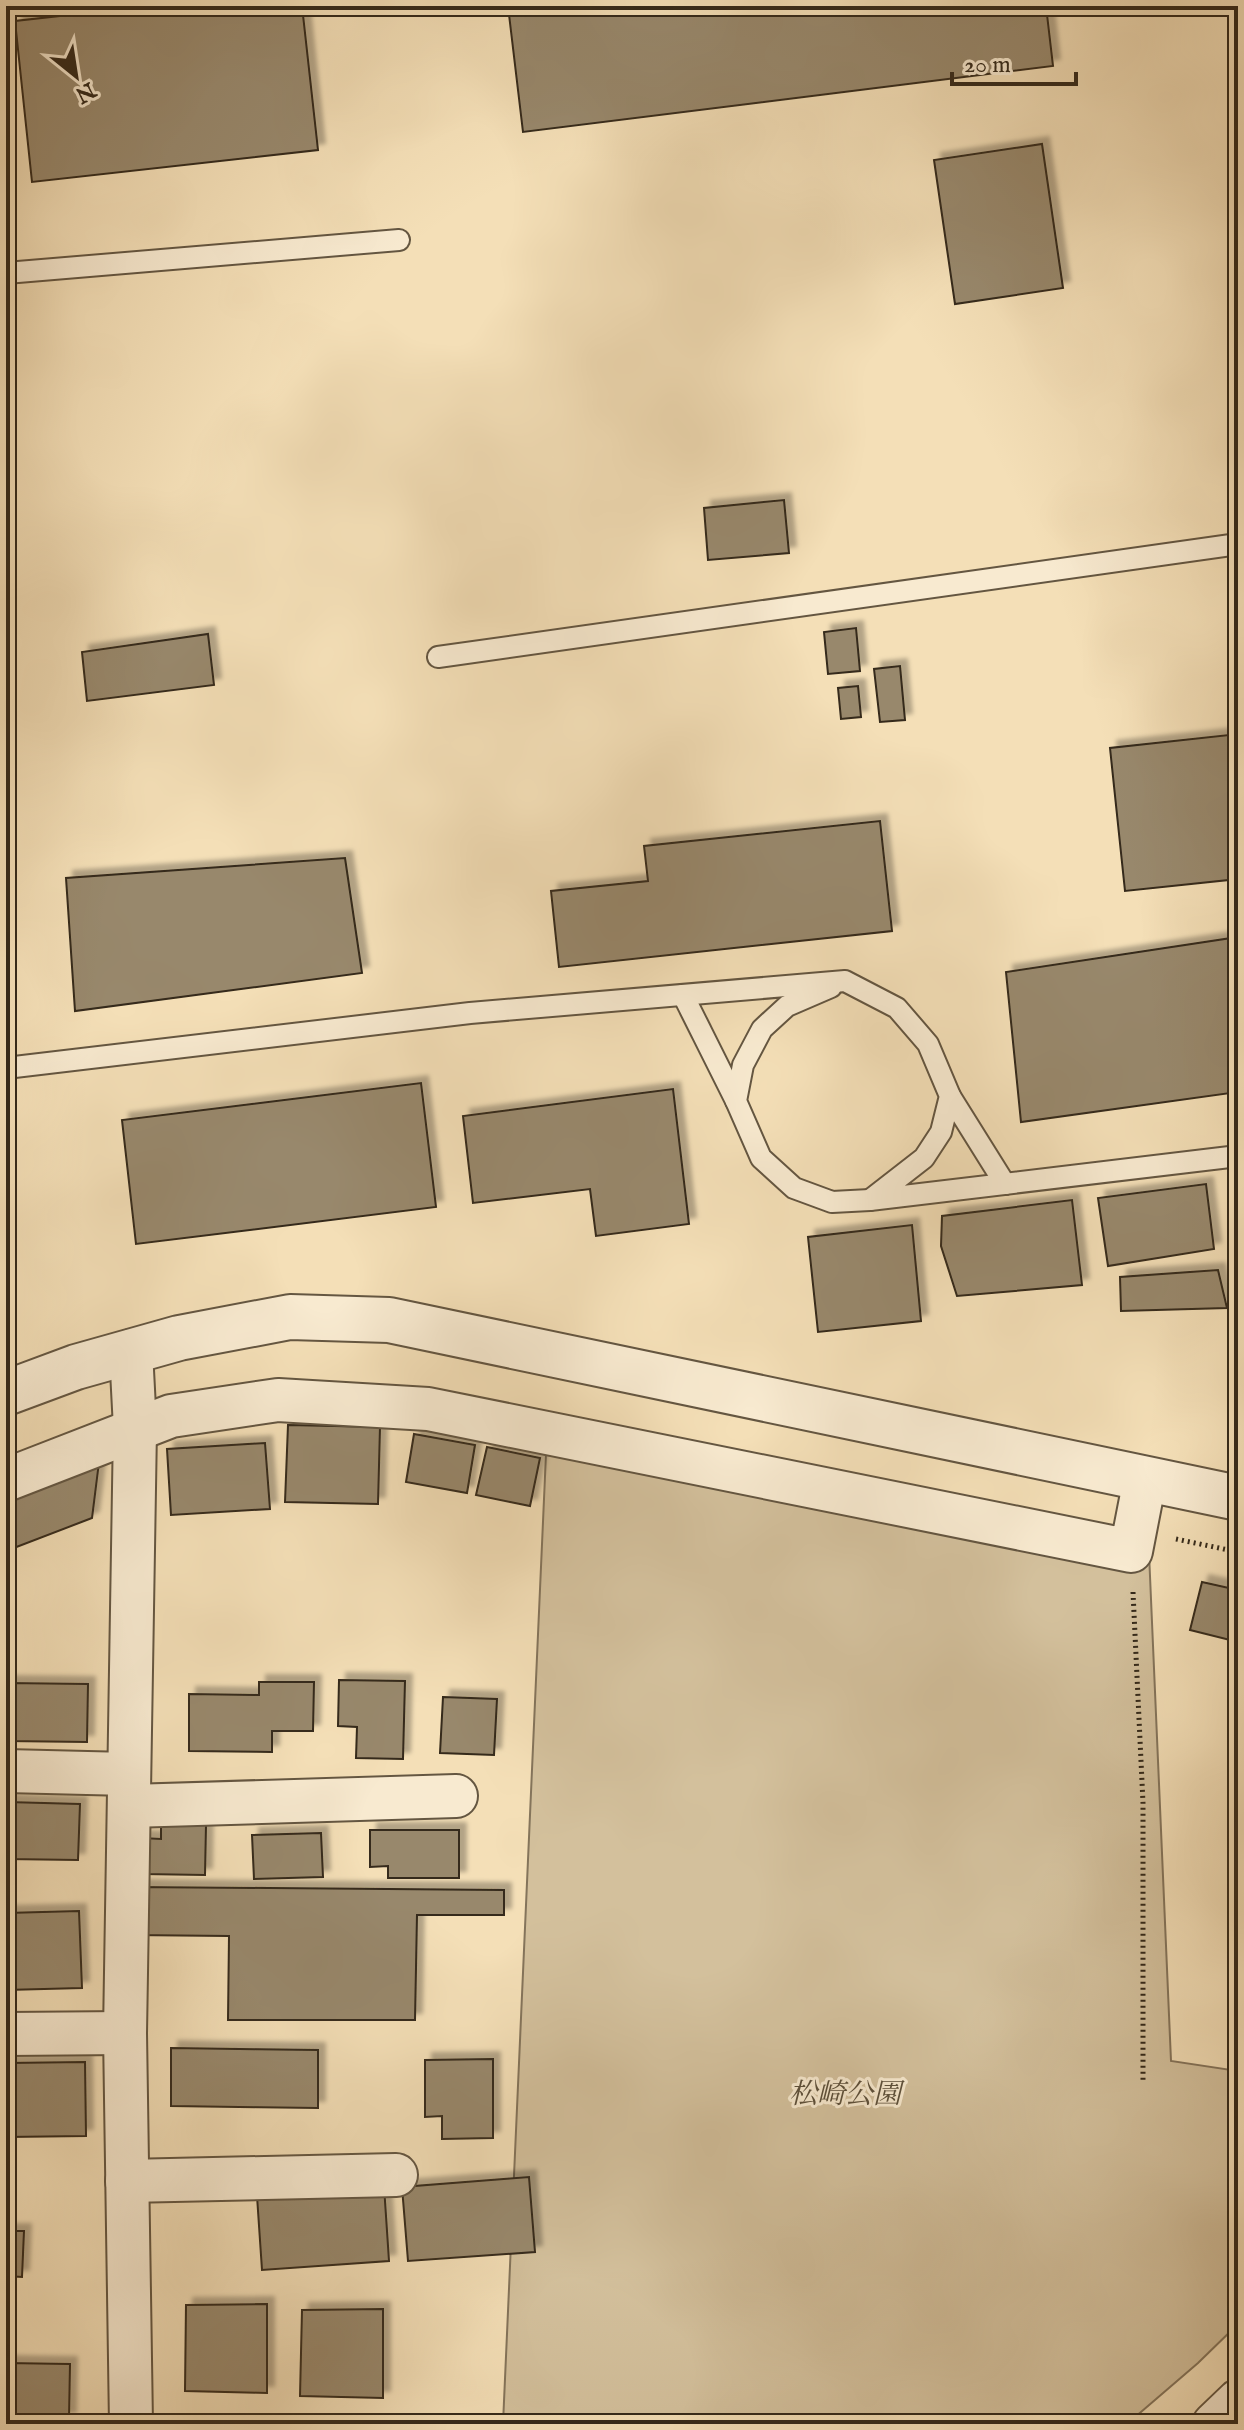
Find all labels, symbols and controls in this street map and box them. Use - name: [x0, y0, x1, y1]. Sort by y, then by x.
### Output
- north arrow: [36, 36, 116, 116]
- scale bar: [952, 36, 1076, 86]
- text: 20 m: [964, 50, 1011, 81]
- text: N: [70, 74, 101, 108]
- park label: 松崎公園: [789, 2078, 905, 2113]

